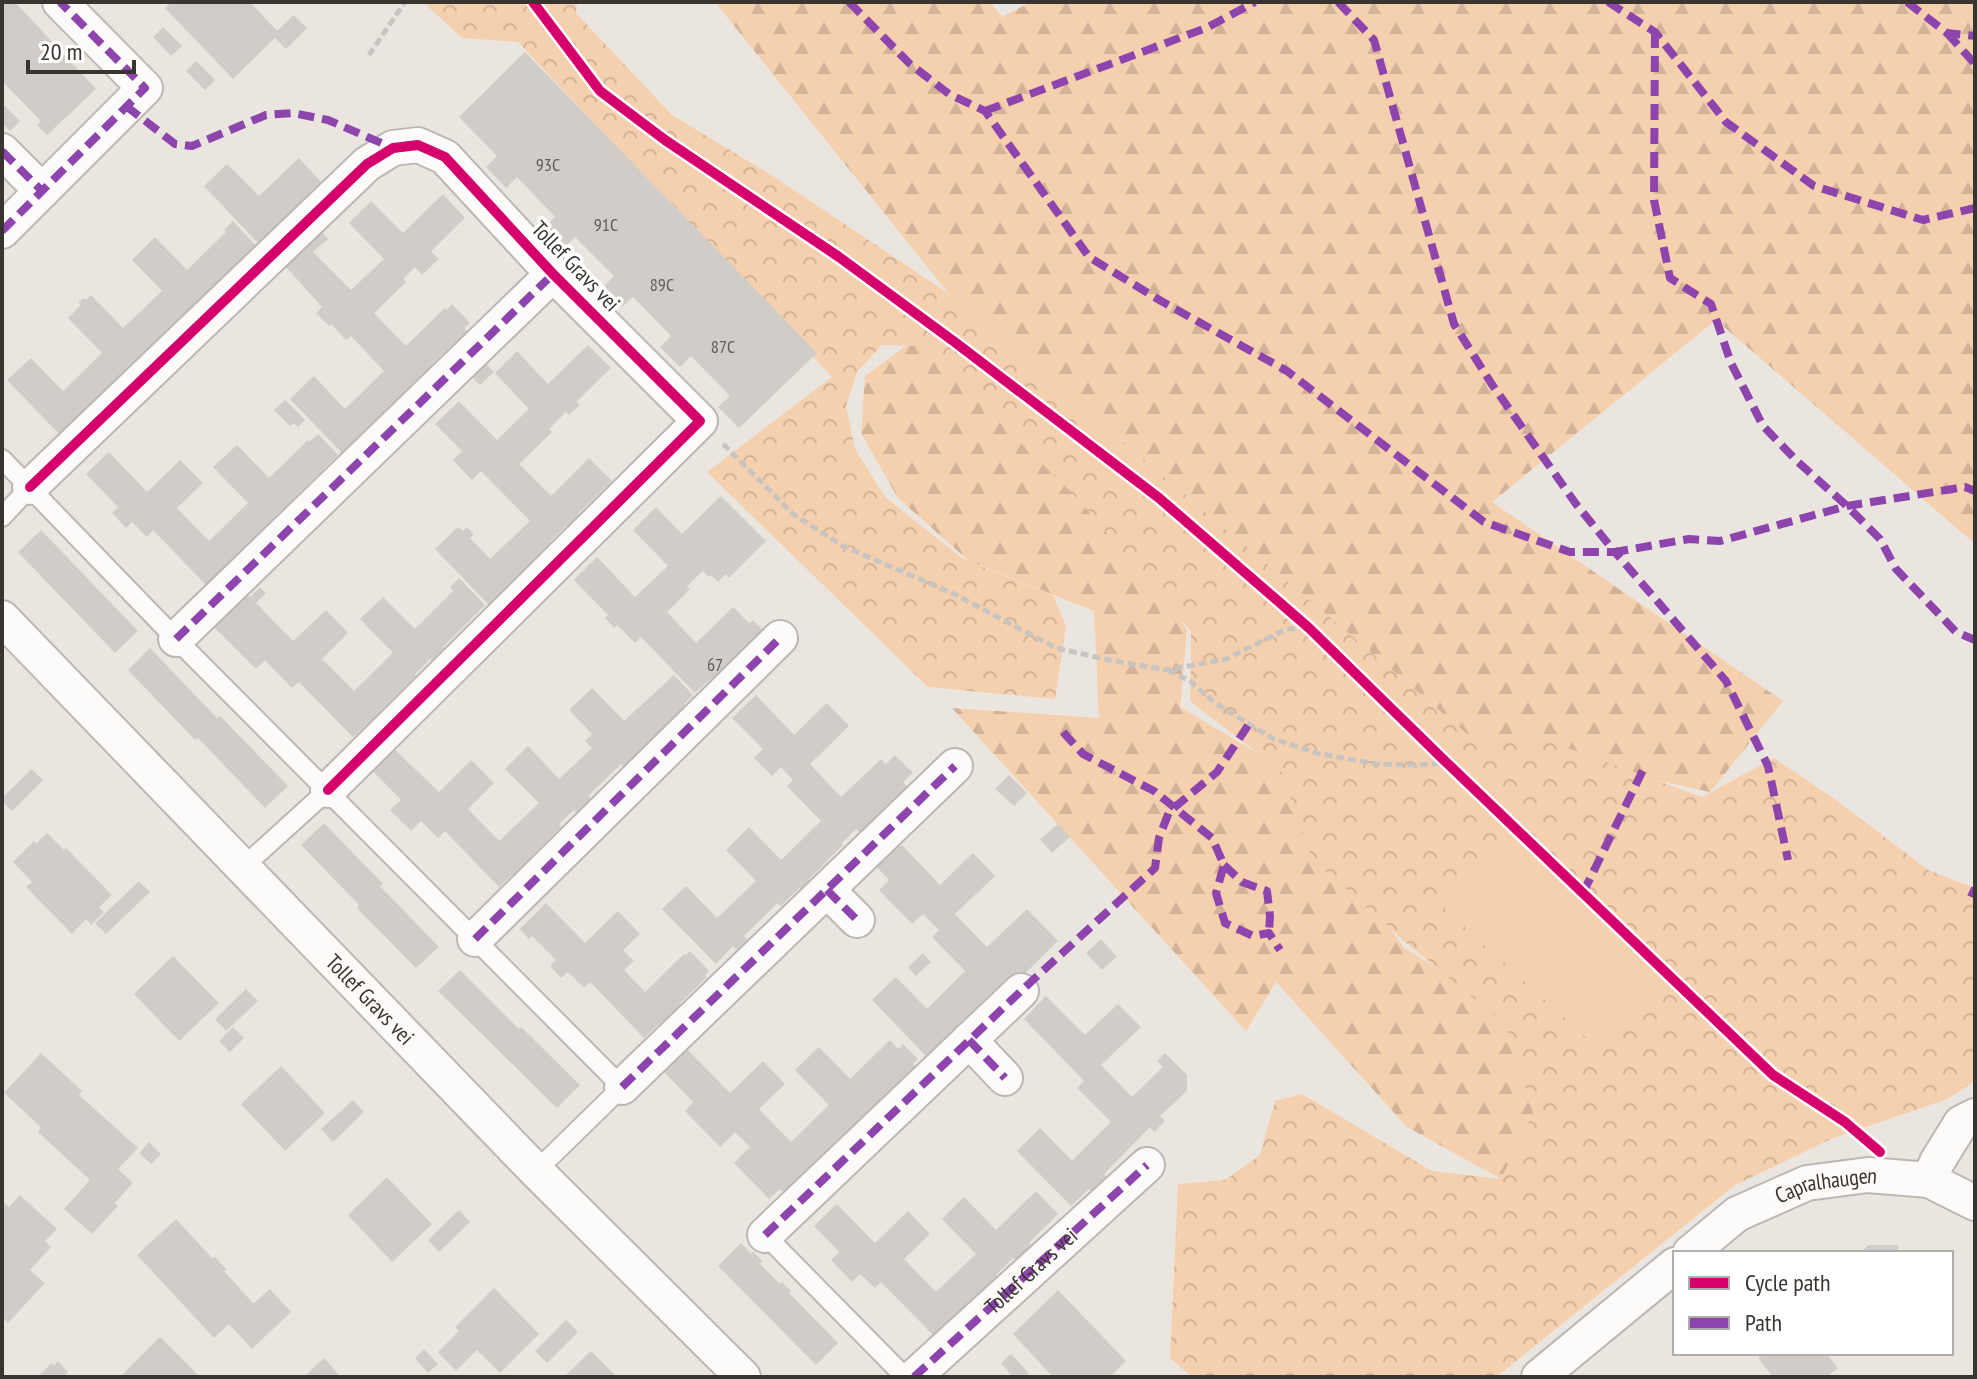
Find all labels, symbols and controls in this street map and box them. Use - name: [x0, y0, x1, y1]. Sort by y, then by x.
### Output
- scale bar: [28, 24, 134, 74]
- text: 20 m: [40, 36, 82, 67]
- house number: 93C: [536, 153, 560, 176]
- house number: 91C: [594, 213, 618, 236]
- street label: Tollef Gravs vei: [526, 215, 626, 317]
- house number: 89C: [650, 273, 674, 296]
- house number: 87C: [711, 335, 735, 358]
- house number: 67: [707, 653, 723, 676]
- street label: Tollef Gravs vei: [320, 948, 420, 1051]
- street label: Capralhaugen: [1770, 1161, 1878, 1210]
- street label: Tollef Gravs vei: [979, 1221, 1083, 1320]
- legend: [1673, 1251, 1953, 1355]
- text: Cycle path: [1745, 1267, 1831, 1298]
- text: Path: [1745, 1307, 1782, 1338]

